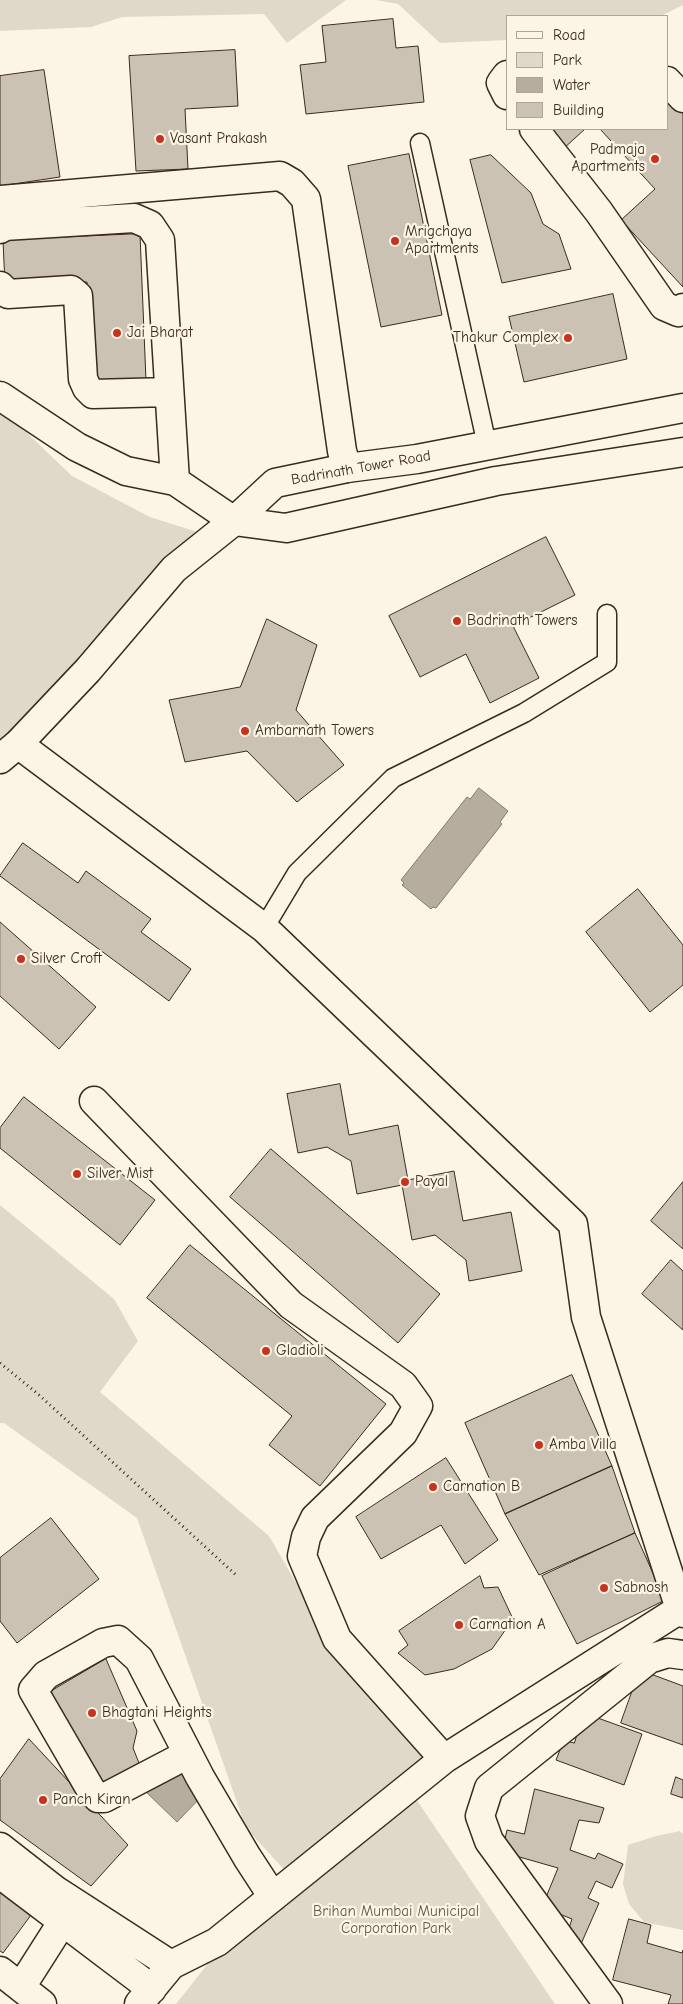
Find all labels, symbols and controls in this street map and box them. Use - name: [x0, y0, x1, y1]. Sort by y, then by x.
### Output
- legend: [506, 15, 668, 130]
- text: Road: [553, 26, 585, 44]
- text: Park: [553, 51, 582, 69]
- text: Water: [553, 76, 590, 94]
- text: Building: [553, 101, 604, 119]
- place label: Vasant Prakash: [170, 130, 267, 148]
- marker: Vasant Prakash: [154, 133, 166, 145]
- place label: Padmaja Apartments: [572, 141, 645, 176]
- marker: Padmaja Apartments: [649, 153, 661, 165]
- place label: Mrigchaya Apartments: [405, 223, 478, 258]
- marker: Mrigchaya Apartments: [389, 235, 401, 247]
- place label: Jai Bharat: [127, 324, 193, 342]
- marker: Jai Bharat: [111, 327, 123, 339]
- place label: Thakur Complex: [453, 329, 558, 347]
- marker: Thakur Complex: [562, 332, 574, 344]
- street label: Badrinath Tower Road: [290, 447, 432, 489]
- place label: Badrinath Towers: [467, 612, 577, 630]
- marker: Badrinath Towers: [451, 615, 463, 627]
- place label: Ambarnath Towers: [255, 722, 374, 740]
- marker: Ambarnath Towers: [239, 725, 251, 737]
- place label: Silver Croft: [31, 950, 102, 968]
- marker: Silver Croft: [15, 953, 27, 965]
- place label: Silver Mist: [87, 1165, 153, 1183]
- marker: Silver Mist: [71, 1168, 83, 1180]
- place label: Payal: [415, 1173, 448, 1191]
- marker: Payal: [399, 1176, 411, 1188]
- place label: Gladioli: [276, 1342, 324, 1360]
- marker: Gladioli: [260, 1345, 272, 1357]
- place label: Amba Villa: [549, 1436, 617, 1454]
- marker: Amba Villa: [533, 1439, 545, 1451]
- place label: Carnation B: [443, 1478, 520, 1496]
- marker: Carnation B: [427, 1481, 439, 1493]
- place label: Sabnosh: [614, 1579, 668, 1597]
- marker: Sabnosh: [598, 1582, 610, 1594]
- place label: Carnation A: [469, 1616, 546, 1634]
- marker: Carnation A: [453, 1619, 465, 1631]
- place label: Bhagtani Heights: [102, 1704, 212, 1722]
- marker: Bhagtani Heights: [86, 1707, 98, 1719]
- place label: Panch Kiran: [53, 1791, 131, 1809]
- marker: Panch Kiran: [37, 1794, 49, 1806]
- park label: Brihan Mumbai Municipal Corporation Park: [313, 1903, 479, 1938]

